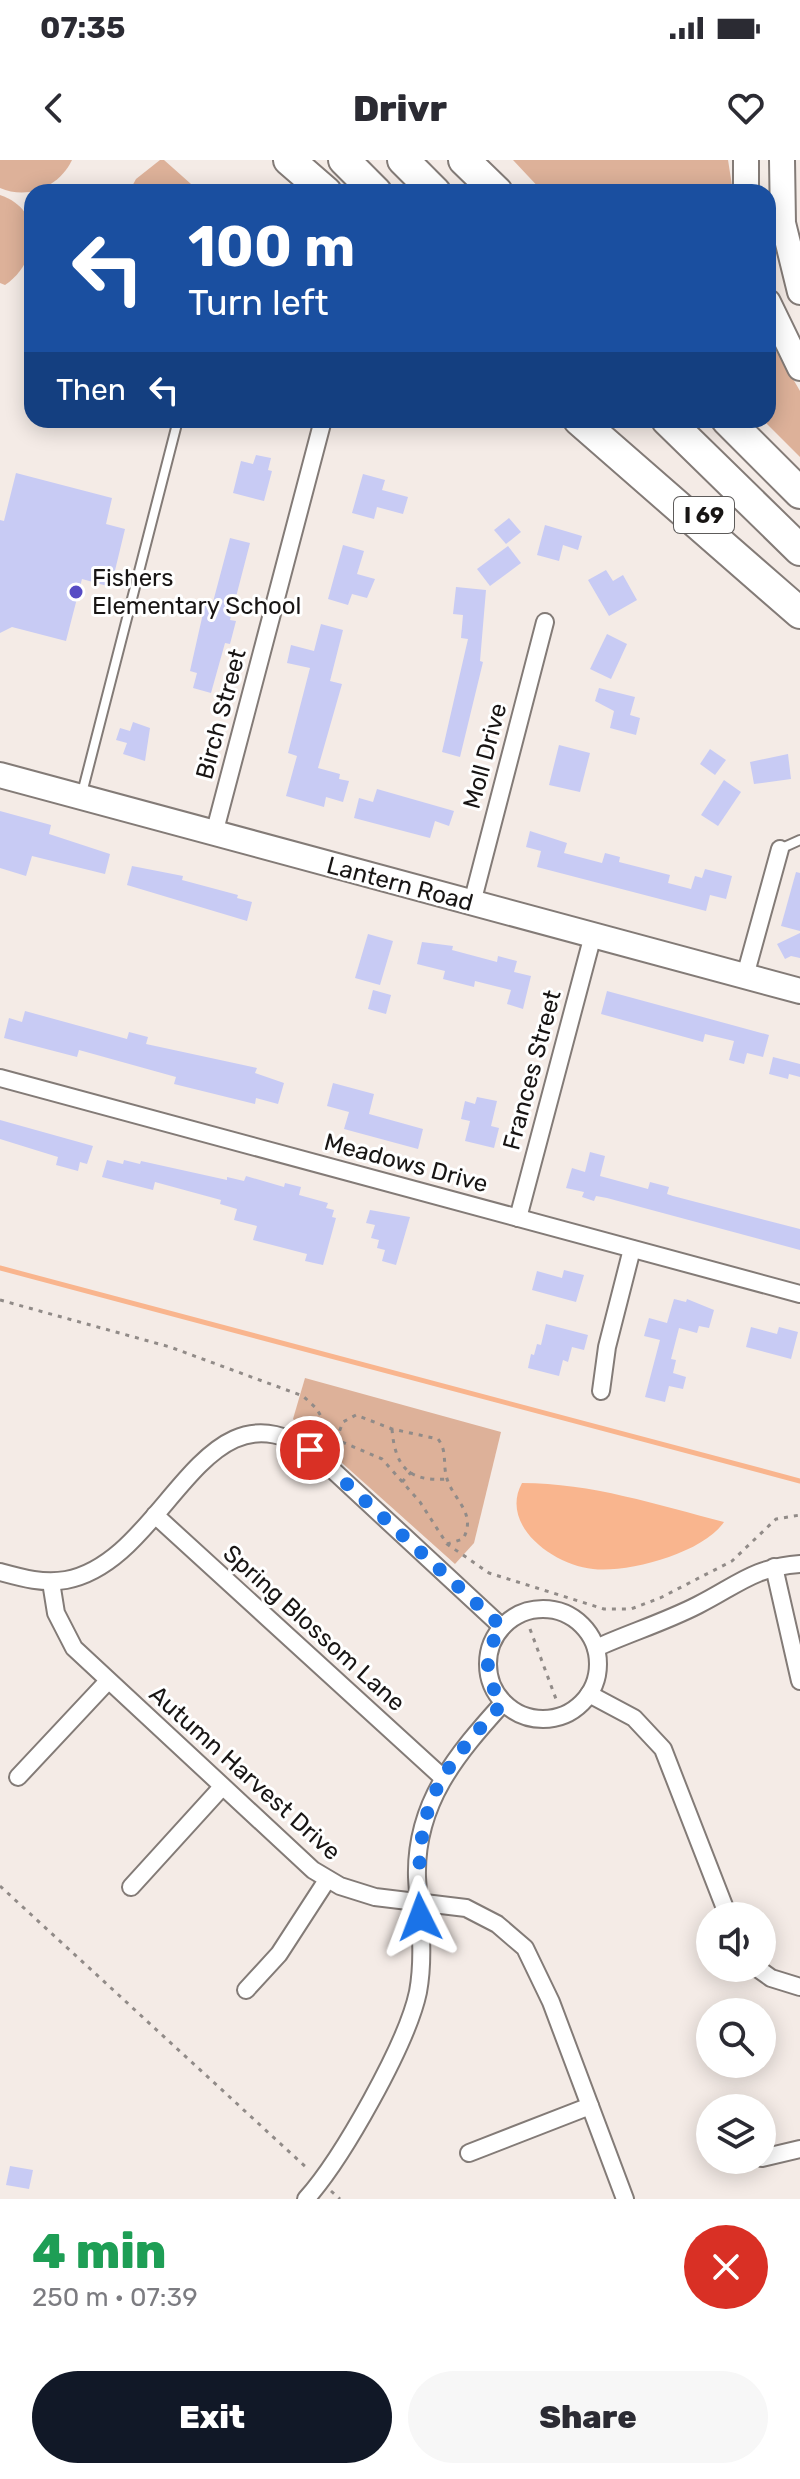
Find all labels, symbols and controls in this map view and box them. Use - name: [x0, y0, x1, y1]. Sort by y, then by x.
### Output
- text: 07:35: [40, 10, 126, 46]
- icon: back: [32, 86, 76, 130]
- icon: heart: [724, 86, 768, 130]
- text: Drivr: [353, 87, 447, 130]
- text: 100 m: [188, 214, 355, 280]
- icon: left: [56, 216, 160, 320]
- text: Turn left: [188, 281, 329, 324]
- icon: left: [142, 368, 186, 412]
- text: Then: [56, 372, 126, 408]
- road number: I 69: [674, 497, 734, 533]
- place label: Fishers Elementary School: [92, 564, 301, 620]
- marker: Fishers Elementary School: [67, 583, 85, 601]
- street label: Birch Street: [190, 646, 252, 782]
- street label: Moll Drive: [457, 700, 513, 812]
- street label: Lantern Road: [324, 851, 476, 917]
- street label: Frances Street: [497, 987, 567, 1153]
- street label: Meadows Drive: [321, 1128, 491, 1198]
- pin: [276, 1416, 344, 1484]
- icon: arrive: [288, 1428, 332, 1472]
- street label: Spring Blossom Lane: [217, 1539, 411, 1717]
- street label: Autumn Harvest Drive: [144, 1680, 346, 1866]
- position arrow: [378, 1875, 462, 1959]
- map controls: [696, 1902, 776, 2174]
- button: sound: [696, 1902, 776, 1982]
- button: search: [696, 1998, 776, 2078]
- button: layers: [696, 2094, 776, 2174]
- text: 4 min: [32, 2223, 166, 2280]
- button: close: [684, 2225, 768, 2309]
- text: 250 m · 07:39: [32, 2282, 198, 2313]
- button: Exit: [32, 2371, 392, 2463]
- button: Share: [408, 2371, 768, 2463]

